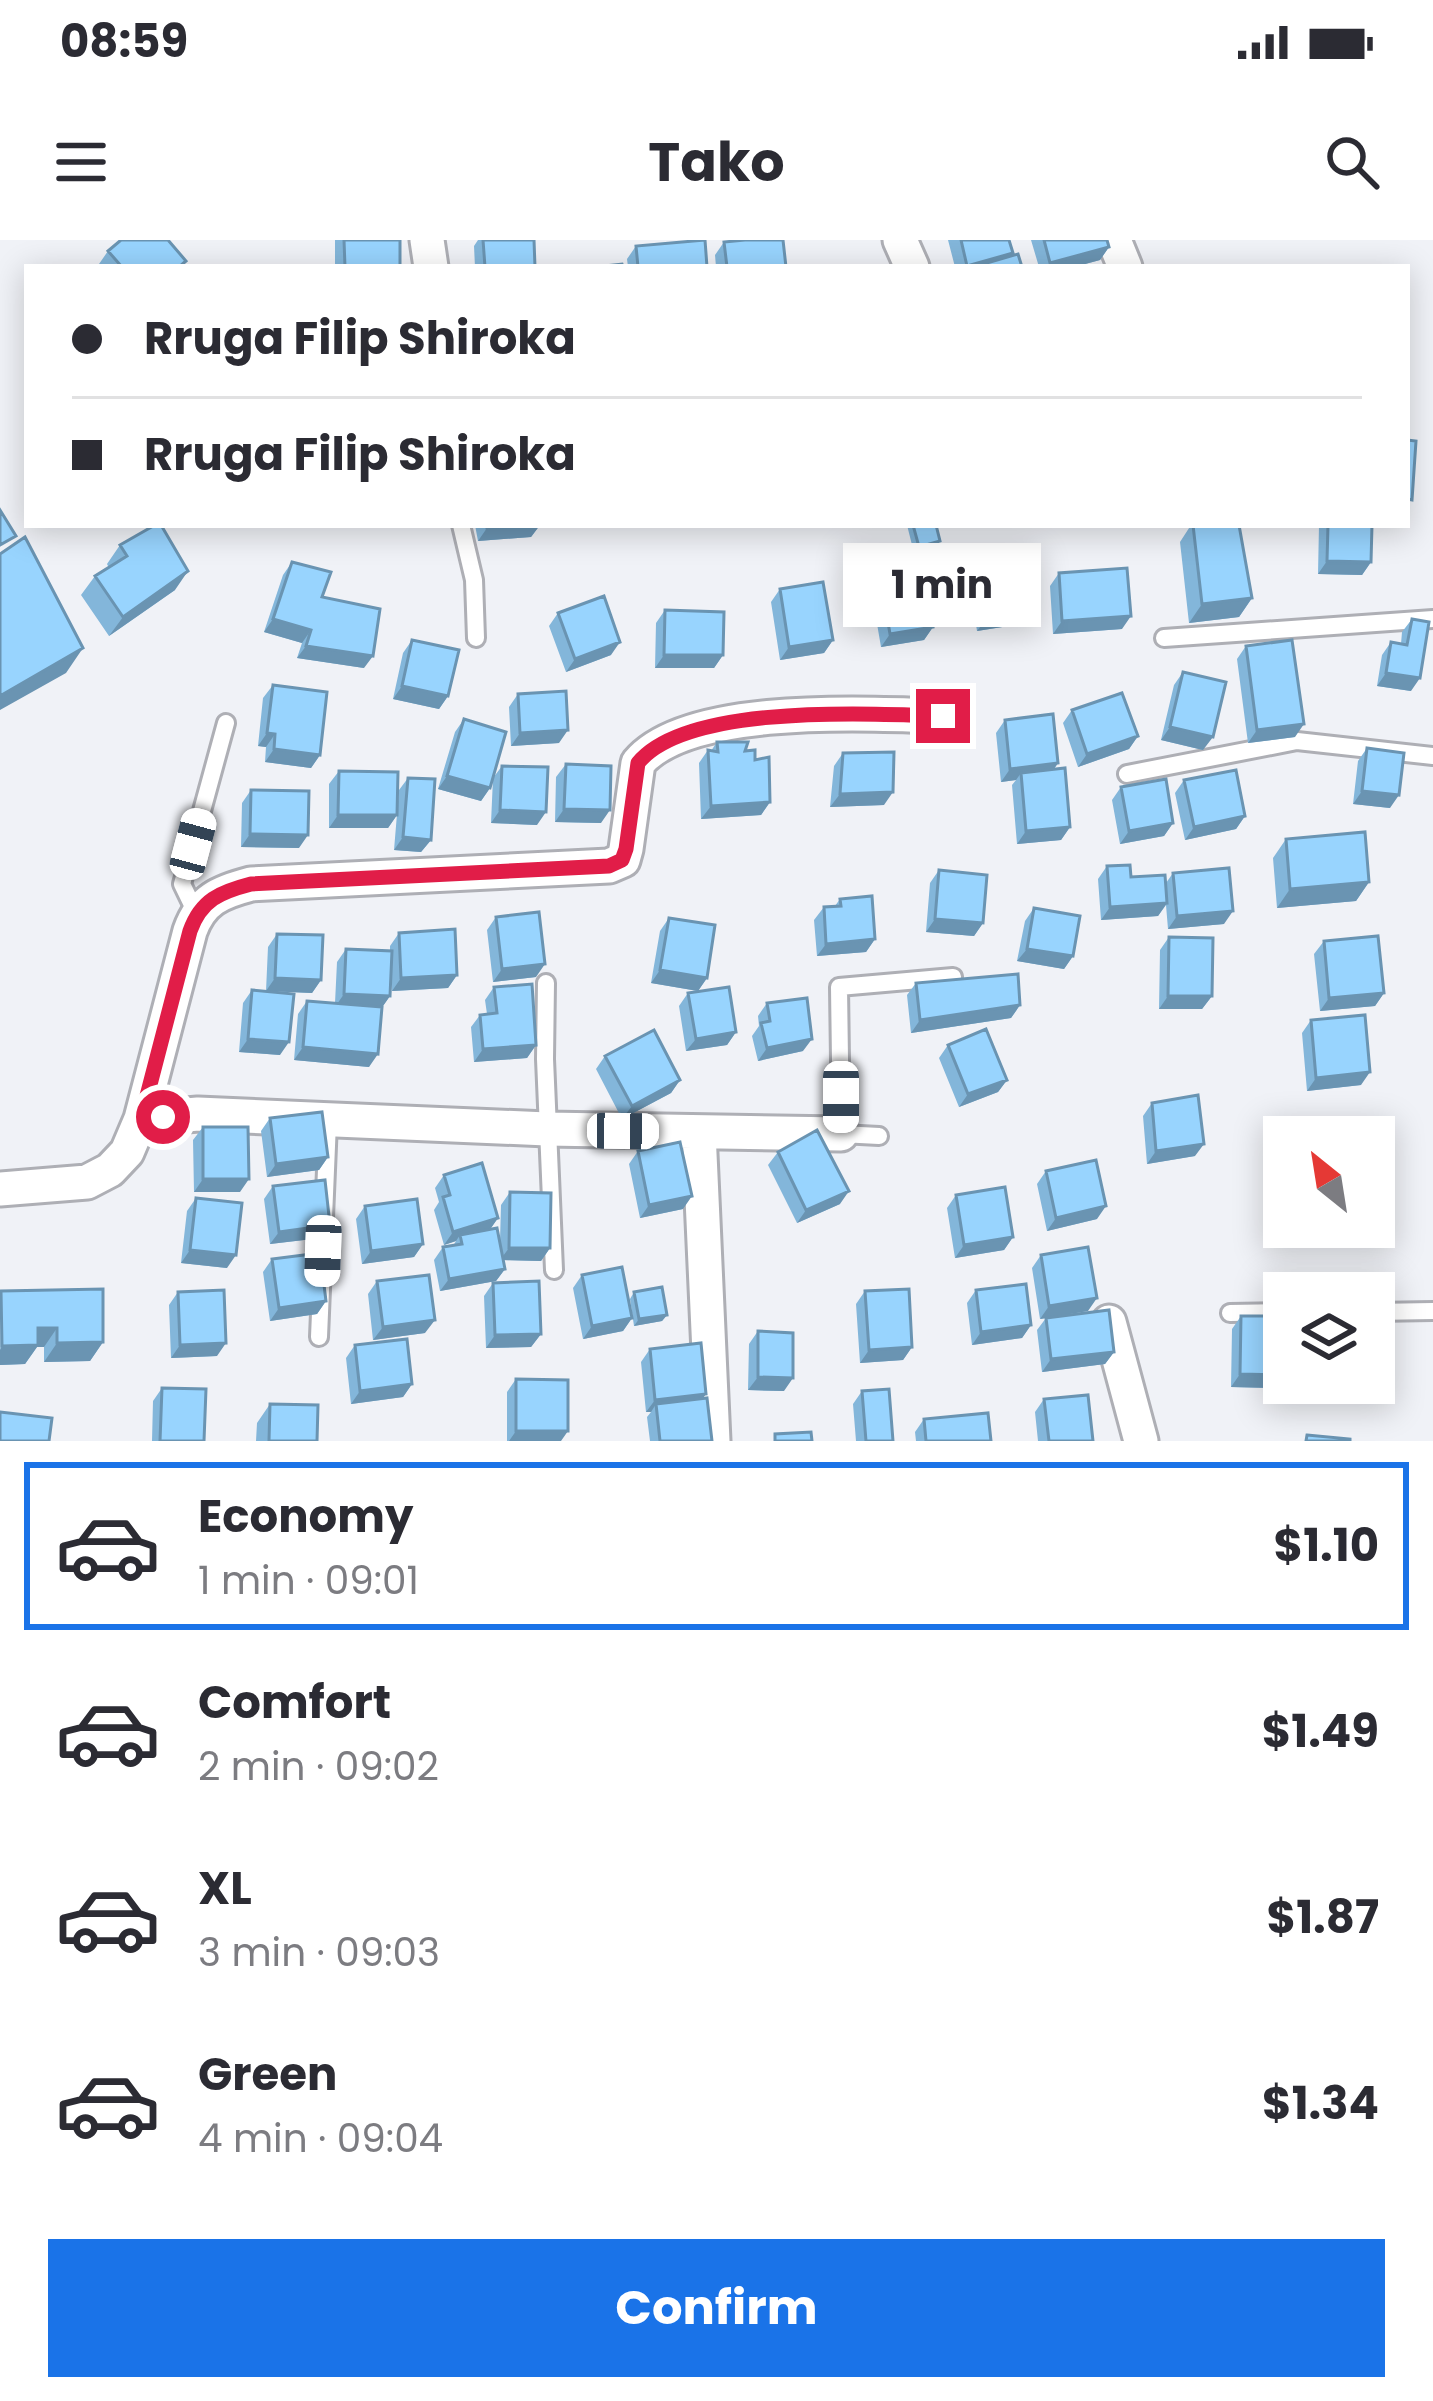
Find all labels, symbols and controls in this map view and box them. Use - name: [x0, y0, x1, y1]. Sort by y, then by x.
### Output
- text: 08:59: [60, 10, 188, 73]
- text: Tako: [648, 124, 785, 200]
- icon: menu: [48, 129, 114, 195]
- icon: search: [1319, 129, 1385, 195]
- text: Rruga Filip Shiroka: [144, 307, 576, 370]
- text: Rruga Filip Shiroka: [144, 423, 576, 486]
- callout: 1 min: [844, 542, 1042, 626]
- text: 1 min: [891, 557, 993, 612]
- route end: [916, 689, 970, 743]
- car: [166, 805, 220, 883]
- car: [823, 1061, 859, 1133]
- route start: [136, 1090, 190, 1144]
- car: [587, 1112, 659, 1150]
- north arrow: [1263, 1116, 1395, 1248]
- map controls: [1263, 1116, 1395, 1404]
- car: [304, 1214, 342, 1288]
- button: layers: [1263, 1272, 1395, 1404]
- text: Economy: [198, 1485, 413, 1548]
- icon: car: [54, 1492, 162, 1600]
- text: $1.10: [1274, 1514, 1379, 1577]
- text: 1 min · 09:01: [198, 1553, 419, 1608]
- text: Comfort: [198, 1671, 391, 1734]
- icon: car: [54, 1678, 162, 1786]
- text: $1.49: [1262, 1700, 1379, 1763]
- text: 2 min · 09:02: [198, 1739, 439, 1794]
- text: XL: [198, 1857, 252, 1920]
- icon: car: [54, 1864, 162, 1972]
- text: $1.87: [1267, 1886, 1379, 1949]
- text: 3 min · 09:03: [198, 1925, 440, 1980]
- text: Green: [198, 2043, 337, 2106]
- icon: car: [54, 2050, 162, 2158]
- text: $1.34: [1262, 2072, 1379, 2135]
- text: 4 min · 09:04: [198, 2111, 443, 2166]
- button: Confirm: [48, 2239, 1385, 2377]

